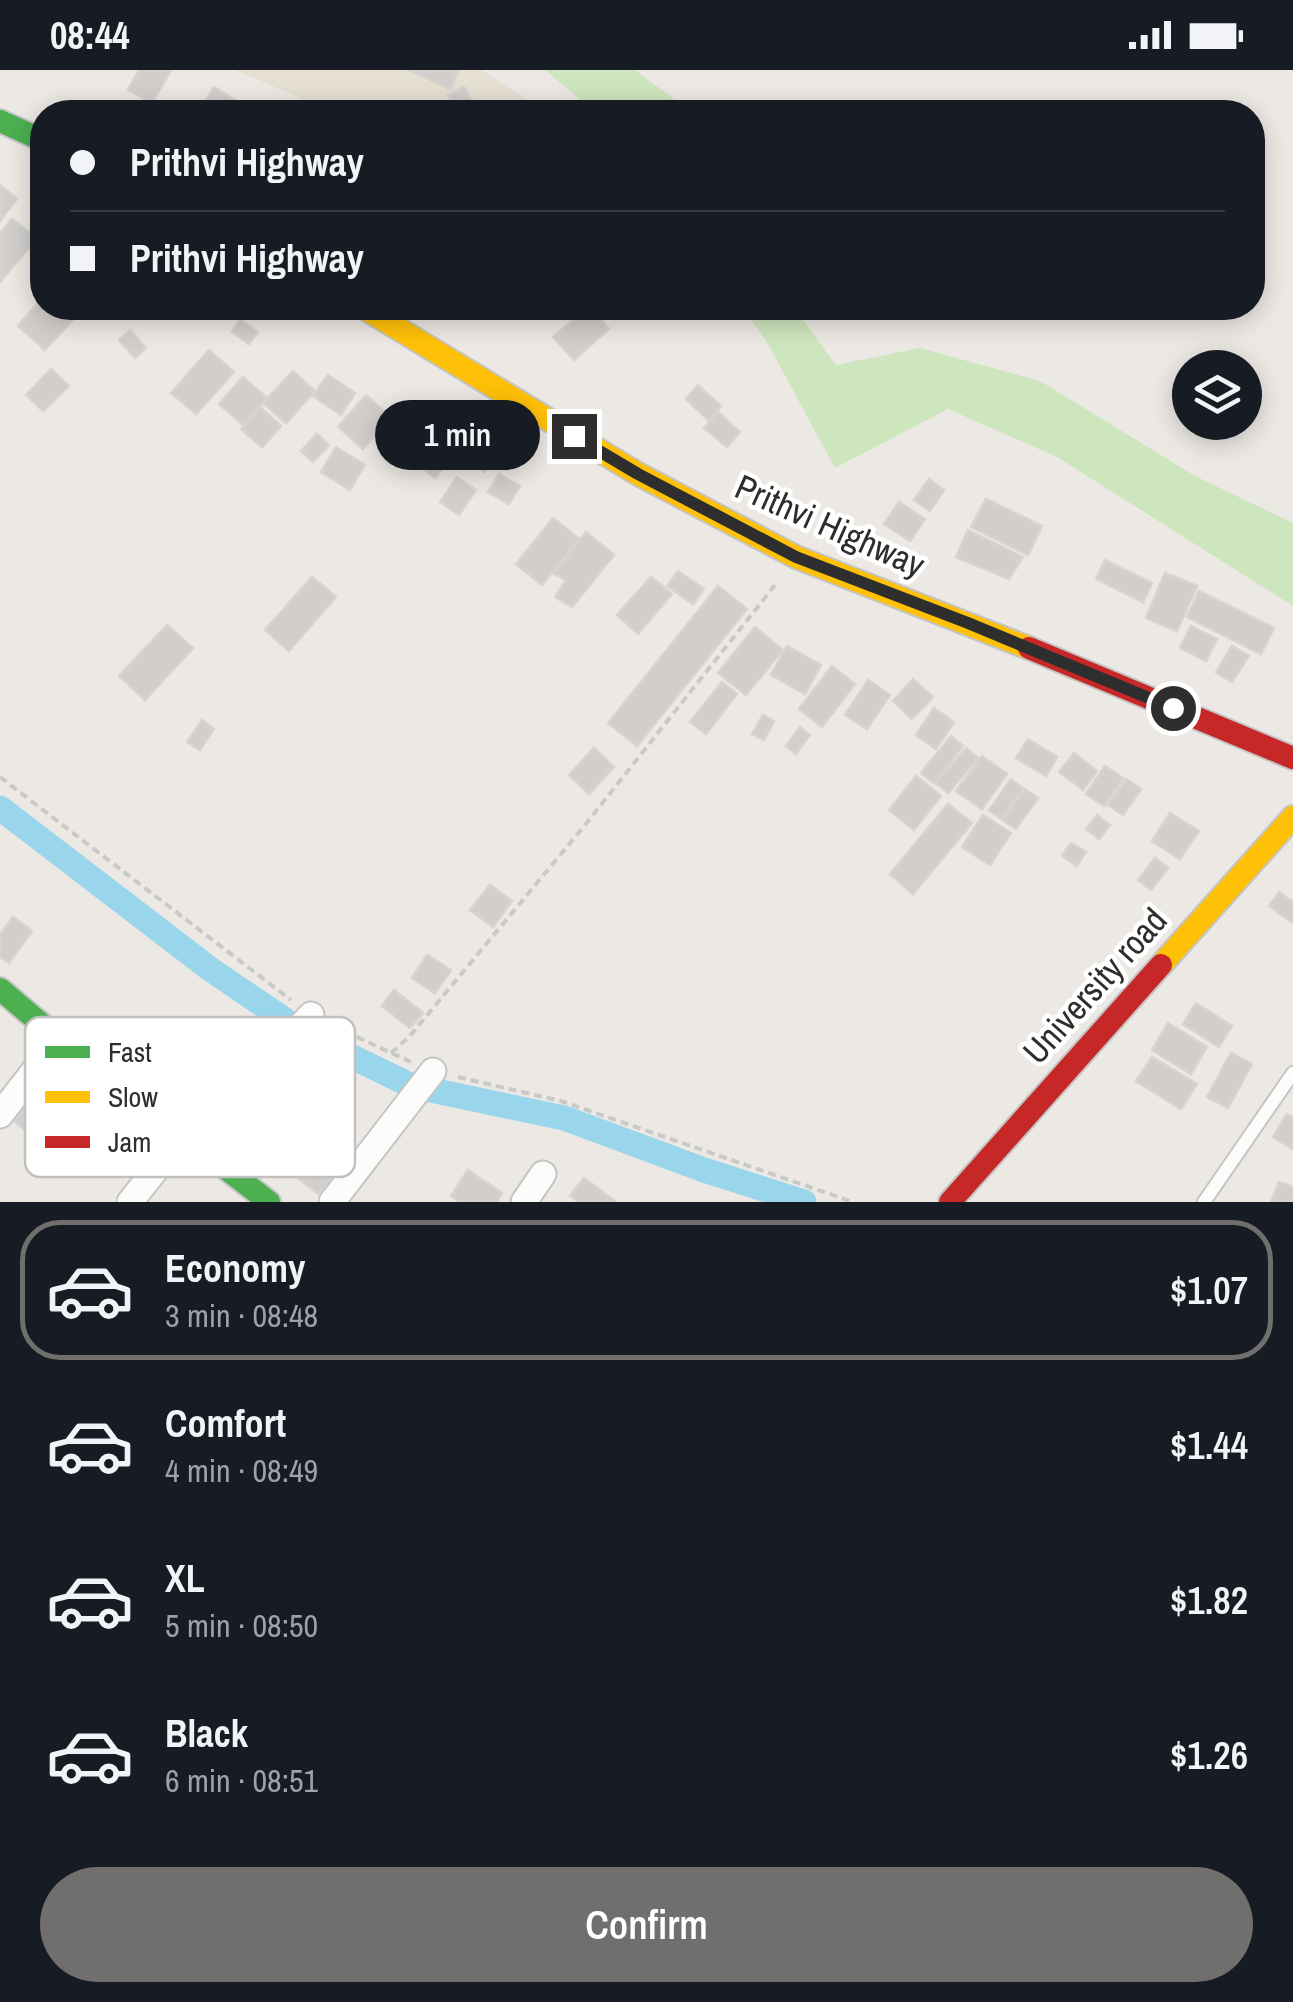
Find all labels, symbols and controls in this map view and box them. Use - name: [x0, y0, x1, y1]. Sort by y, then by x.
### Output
- text: 08:44: [50, 10, 130, 61]
- text: Prithvi Highway: [130, 137, 364, 188]
- text: Prithvi Highway: [130, 233, 364, 284]
- map controls: [1172, 350, 1262, 440]
- button: layers: [1172, 350, 1262, 440]
- callout: 1 min: [374, 401, 539, 471]
- text: 1 min: [424, 413, 491, 456]
- route end: [552, 414, 597, 459]
- street label: Prithvi Highway: [728, 463, 933, 588]
- route start: [1151, 686, 1196, 731]
- street label: University road: [1012, 898, 1177, 1074]
- legend: [25, 1017, 355, 1177]
- text: Fast: [108, 1033, 152, 1071]
- text: Slow: [108, 1078, 158, 1116]
- text: Jam: [108, 1123, 151, 1161]
- text: Economy: [165, 1243, 305, 1294]
- icon: car: [45, 1245, 135, 1335]
- text: $1.07: [1170, 1265, 1248, 1316]
- text: 3 min · 08:48: [165, 1294, 318, 1337]
- text: Comfort: [165, 1398, 286, 1449]
- icon: car: [45, 1400, 135, 1490]
- text: $1.44: [1170, 1420, 1248, 1471]
- text: 4 min · 08:49: [165, 1449, 318, 1492]
- text: XL: [165, 1553, 205, 1604]
- icon: car: [45, 1555, 135, 1645]
- text: $1.82: [1170, 1575, 1248, 1626]
- text: 5 min · 08:50: [165, 1604, 318, 1647]
- text: Black: [165, 1708, 248, 1759]
- icon: car: [45, 1710, 135, 1800]
- text: $1.26: [1170, 1730, 1248, 1781]
- text: 6 min · 08:51: [165, 1759, 318, 1802]
- button: Confirm: [40, 1867, 1253, 1982]

